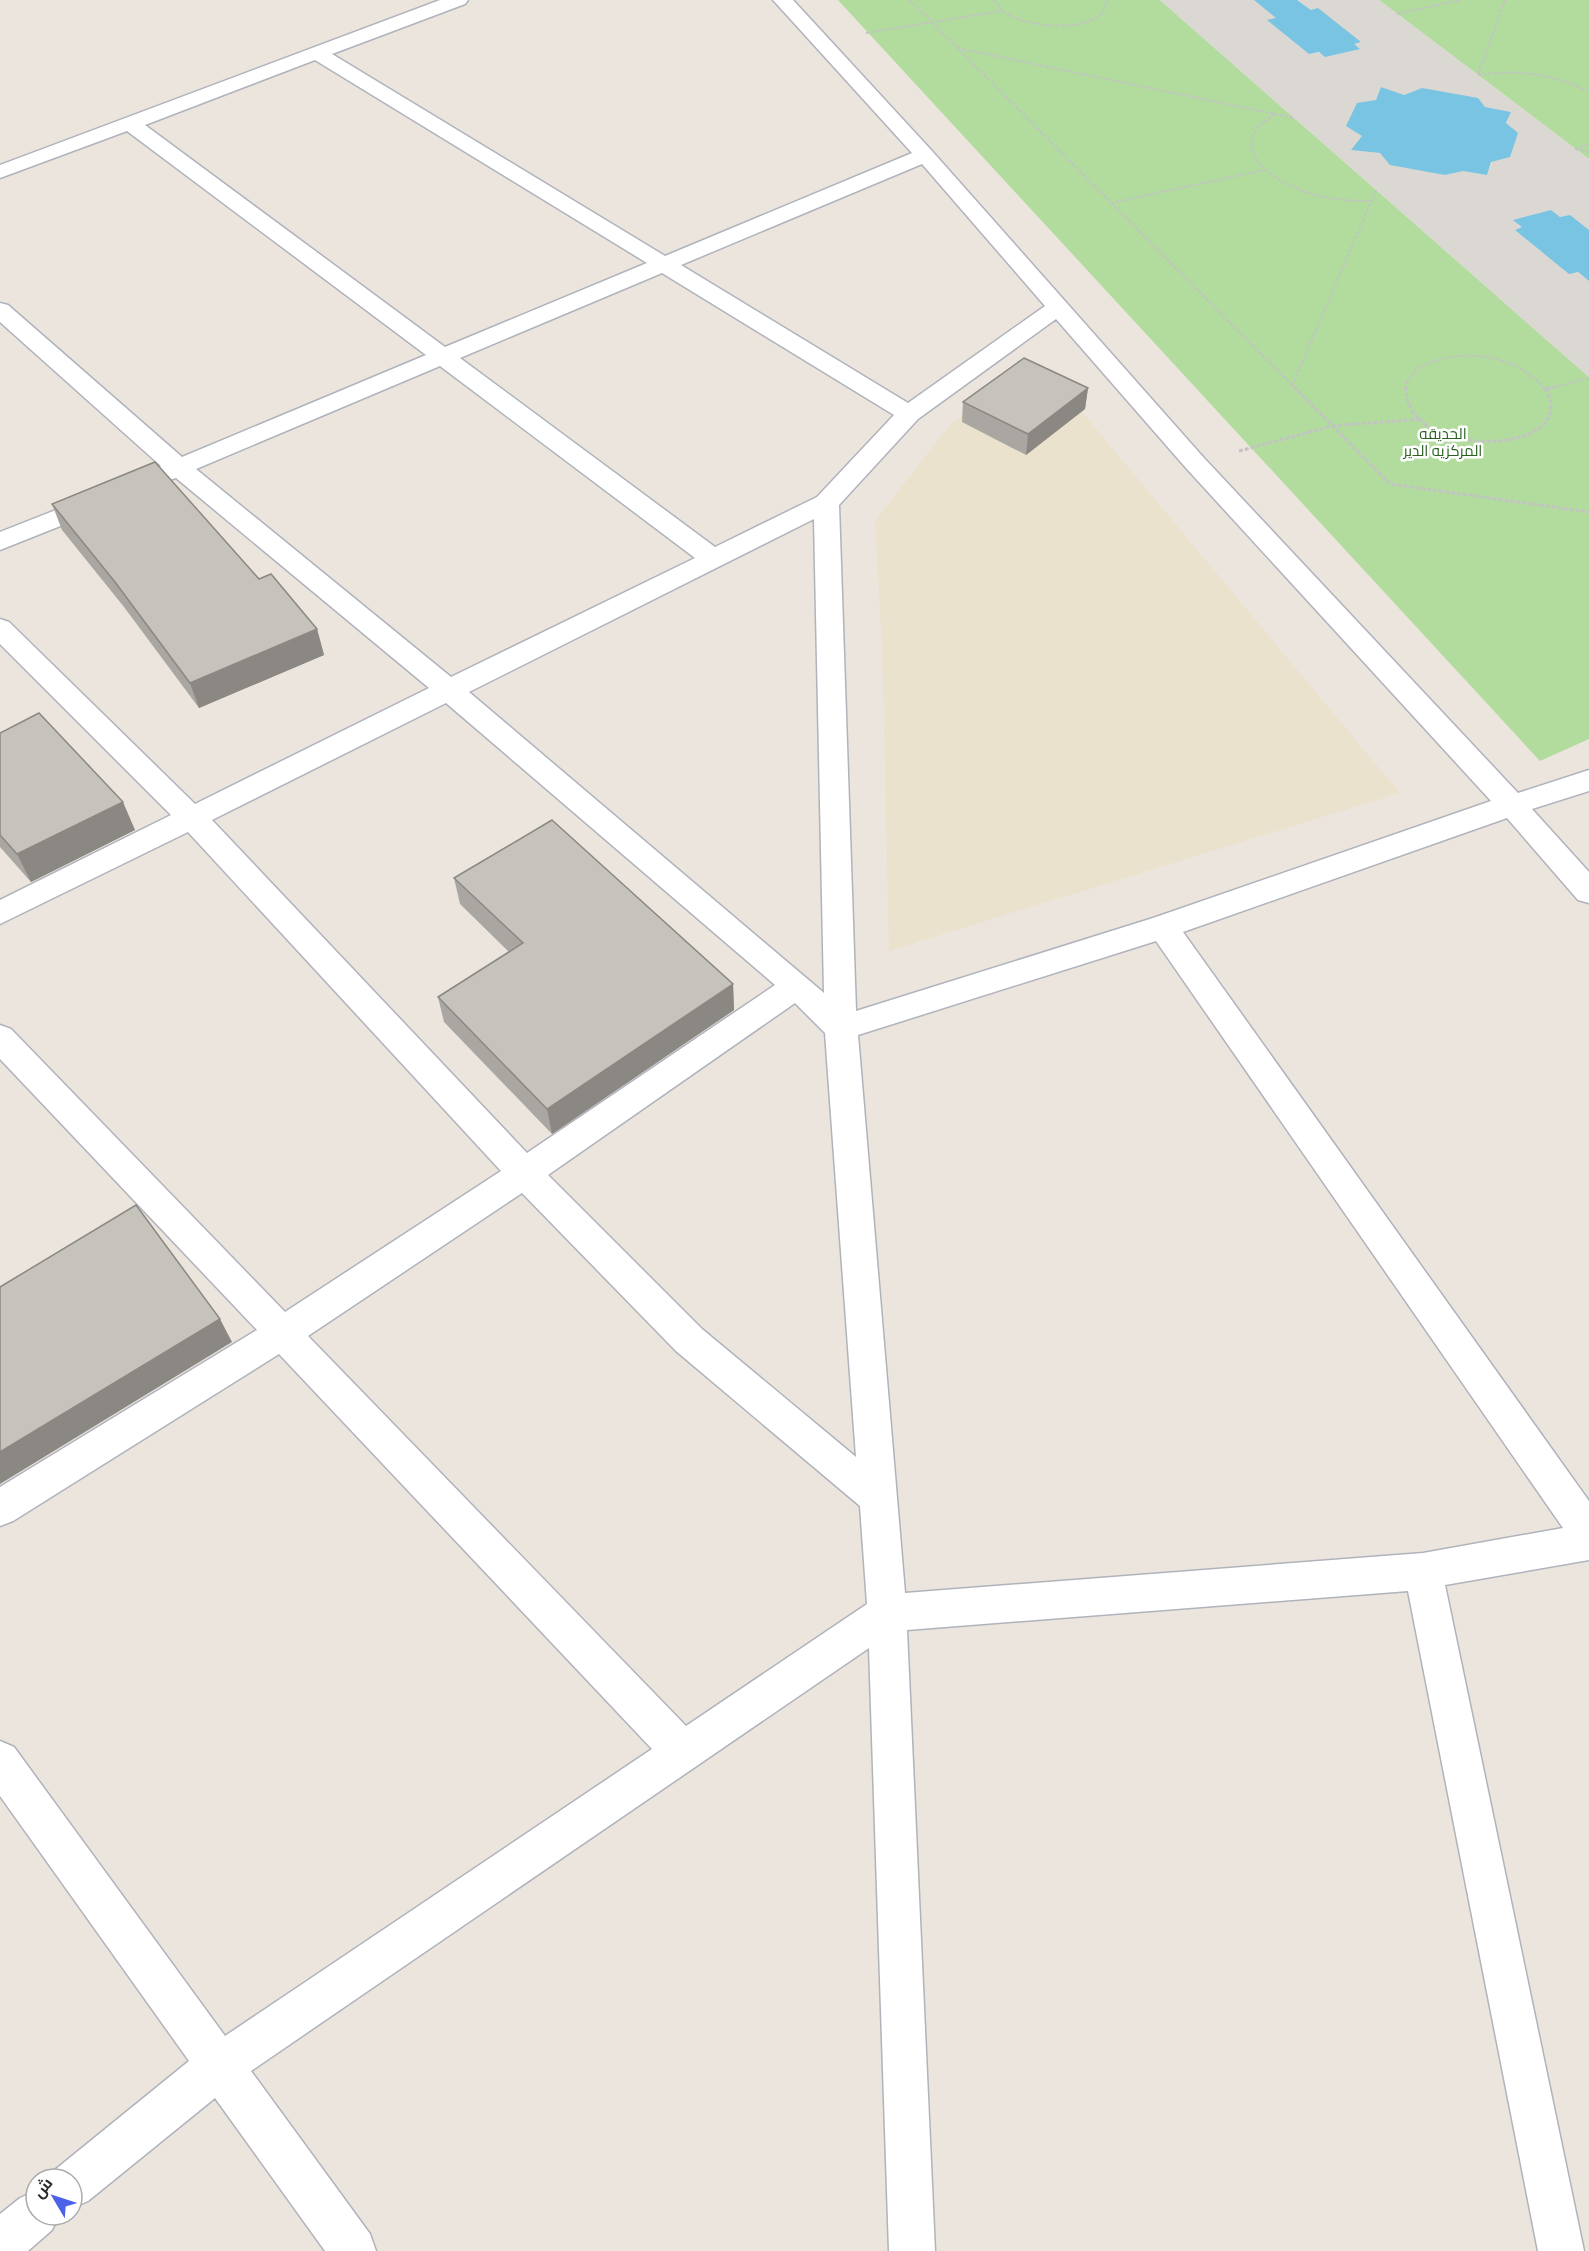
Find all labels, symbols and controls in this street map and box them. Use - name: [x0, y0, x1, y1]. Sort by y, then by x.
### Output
- park label: الحديقه المركزيه الدير: [1403, 424, 1482, 460]
- north arrow: [24, 2167, 84, 2227]
- text: ش: [28, 2173, 57, 2202]

